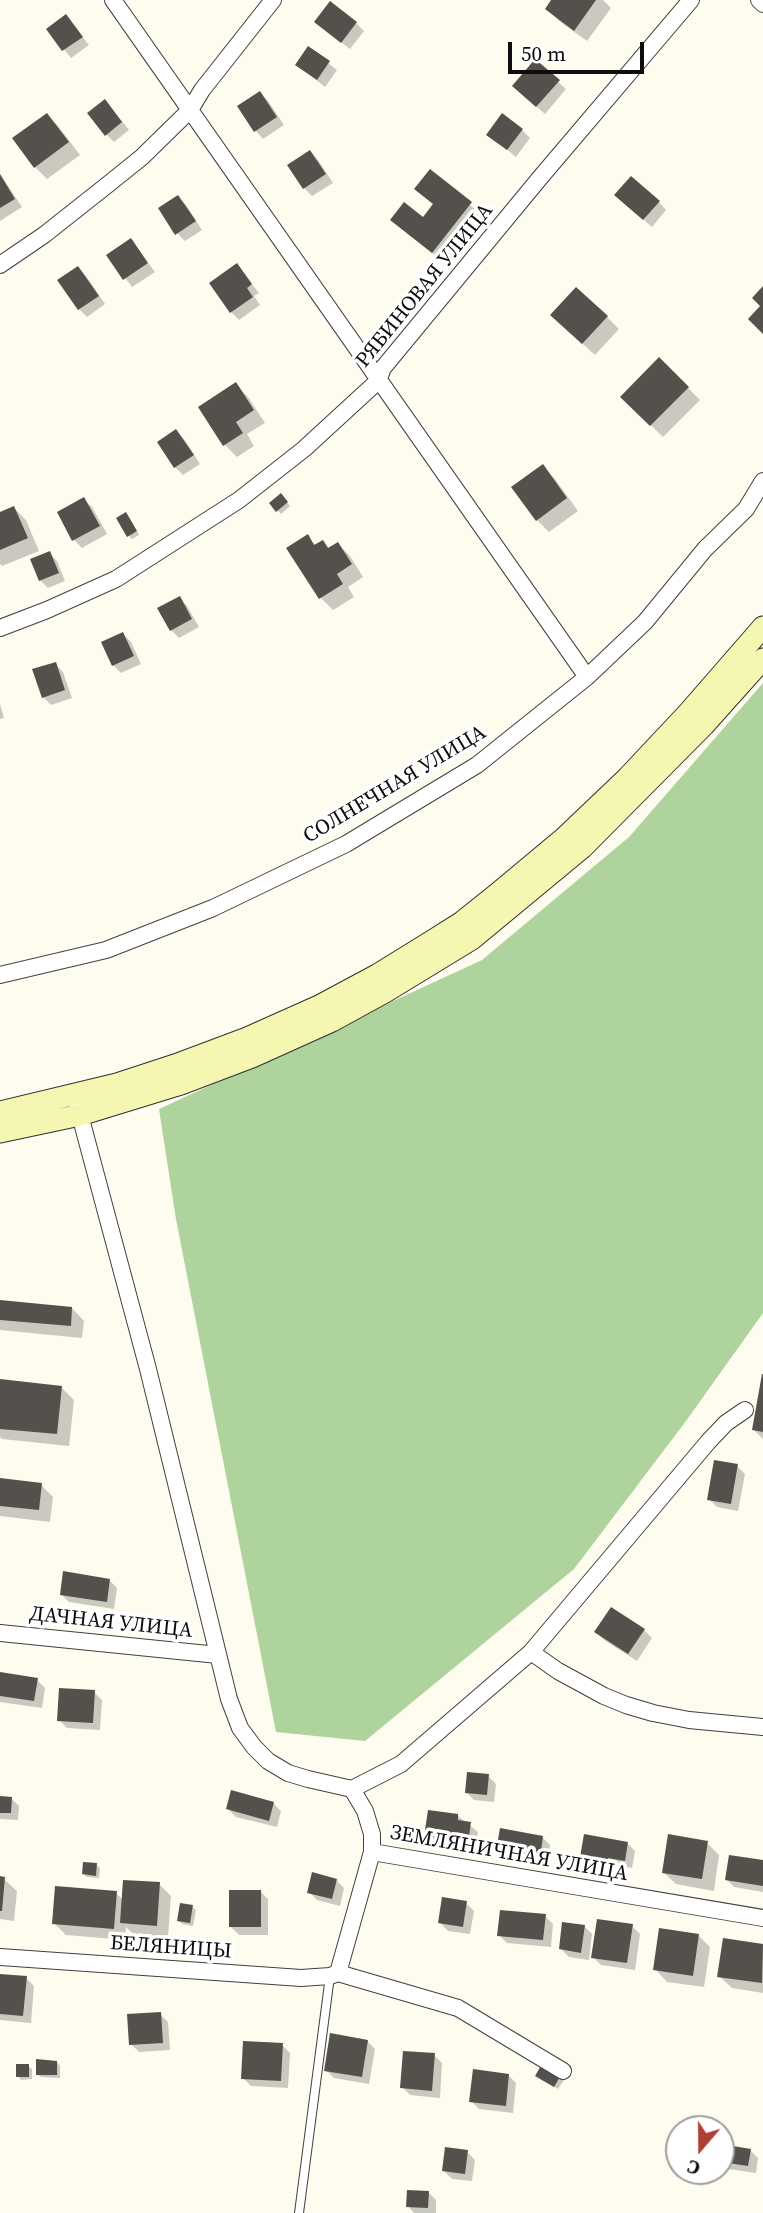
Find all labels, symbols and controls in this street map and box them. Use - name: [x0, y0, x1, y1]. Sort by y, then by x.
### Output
- scale bar: [511, 28, 648, 72]
- text: 50 m: [521, 39, 566, 68]
- street label: РЯБИНОВАЯ УЛИЦА: [351, 199, 499, 373]
- street label: СОЛНЕЧНАЯ УЛИЦА: [299, 720, 491, 850]
- street label: ДАЧНАЯ УЛИЦА: [28, 1602, 194, 1644]
- street label: ЗЕМЛЯНИЧНАЯ УЛИЦА: [388, 1821, 630, 1887]
- street label: БЕЛЯНИЦЫ: [109, 1931, 233, 1965]
- north arrow: [665, 2115, 735, 2185]
- text: С: [684, 2154, 704, 2182]

